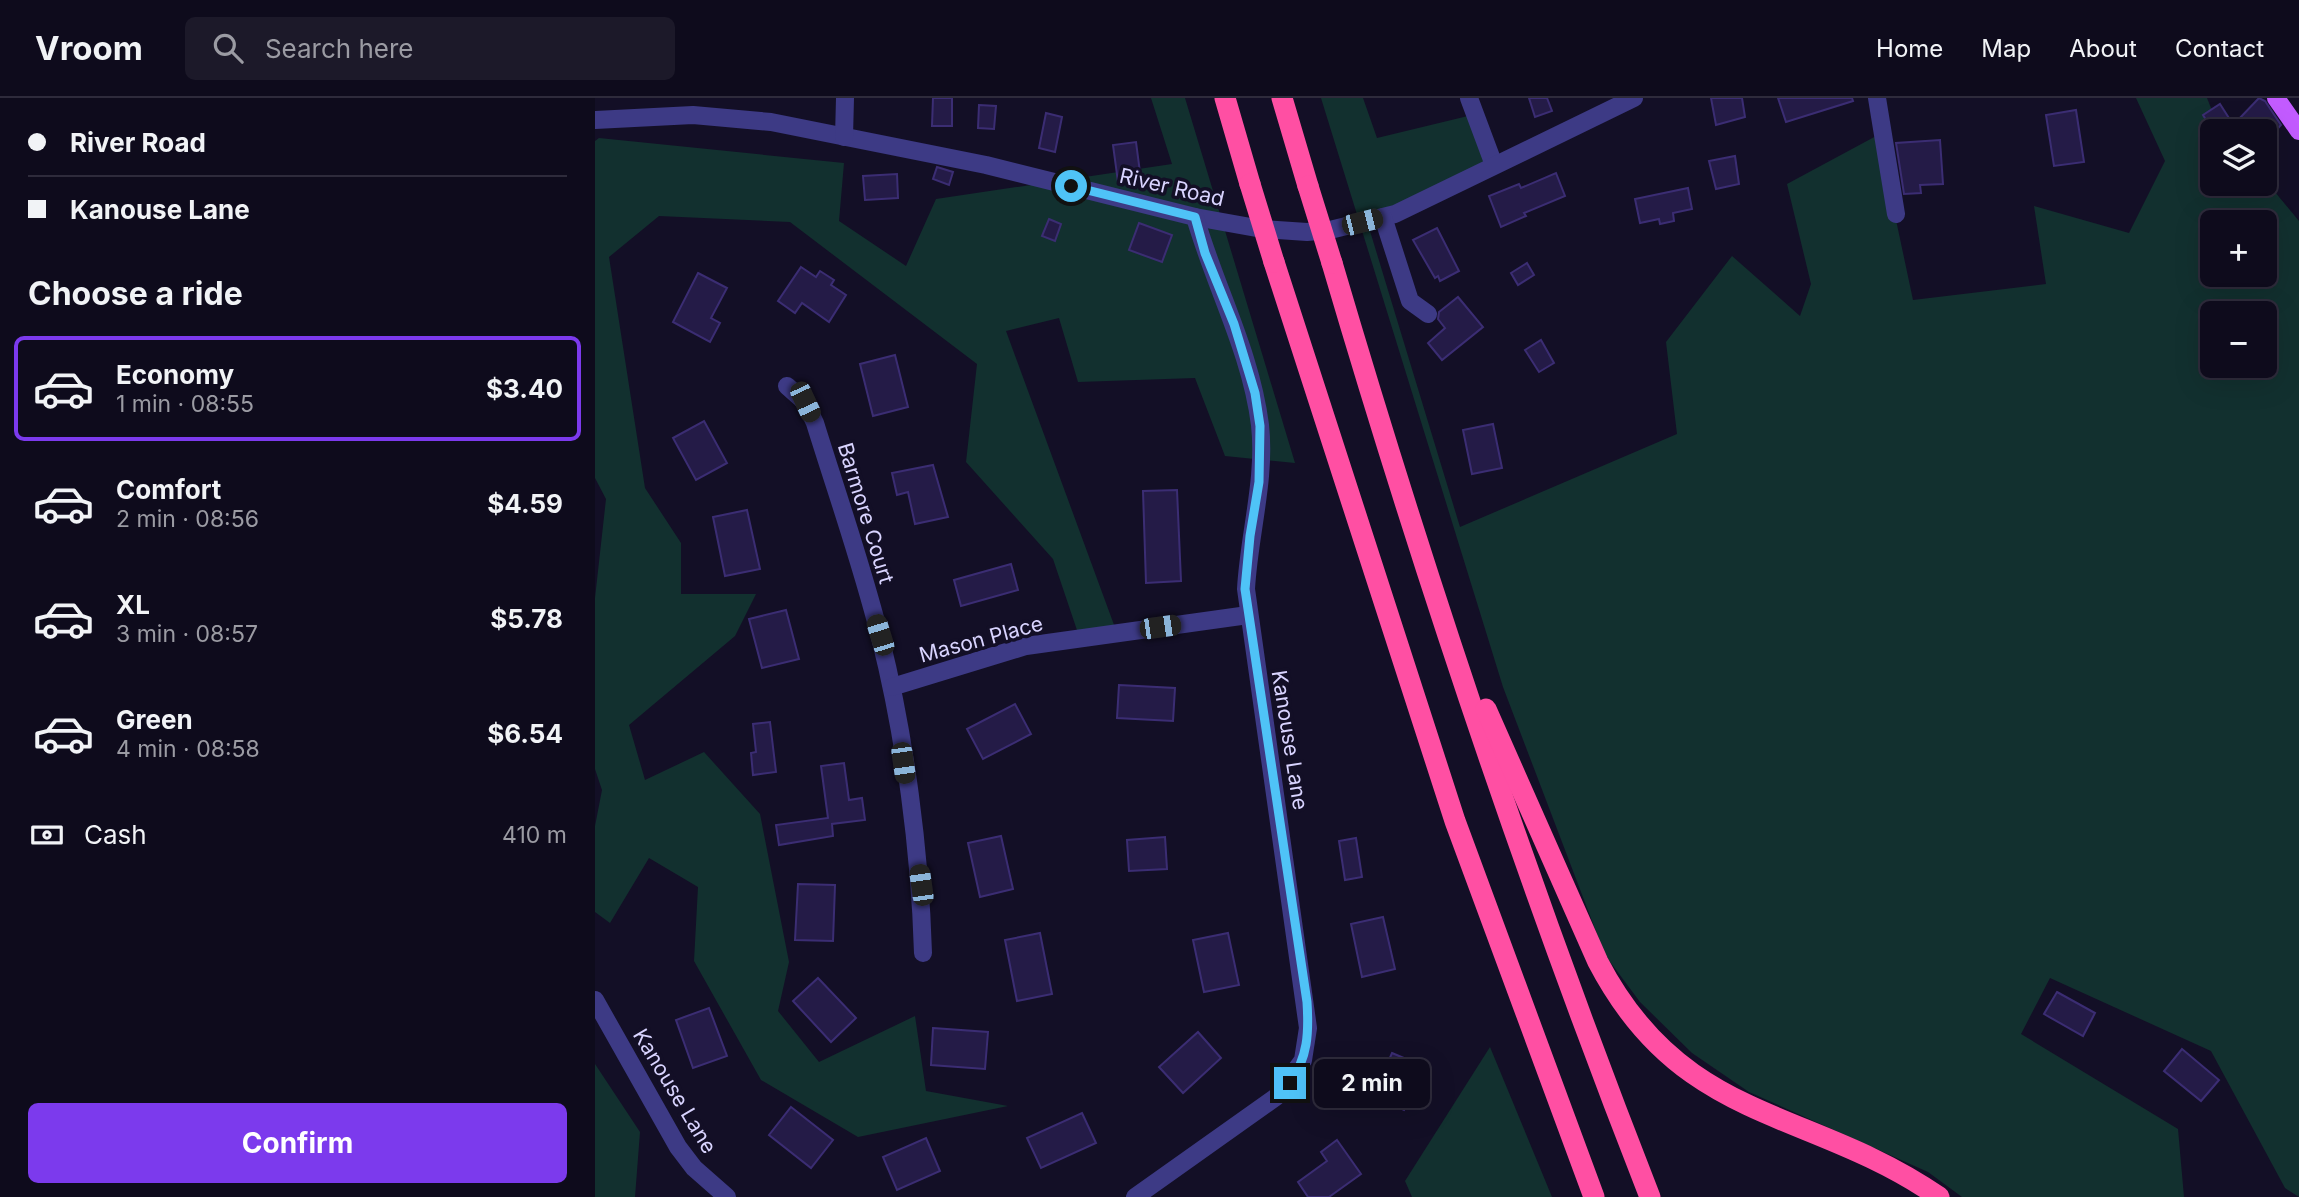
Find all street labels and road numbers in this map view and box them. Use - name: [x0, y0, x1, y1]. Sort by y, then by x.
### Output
- street label: River Road: [1117, 163, 1227, 211]
- street label: Barmore Court: [833, 440, 899, 587]
- street label: Mason Place: [916, 610, 1046, 668]
- street label: Kanouse Lane: [1267, 668, 1313, 812]
- street label: Kanouse Lane: [628, 1024, 722, 1158]

